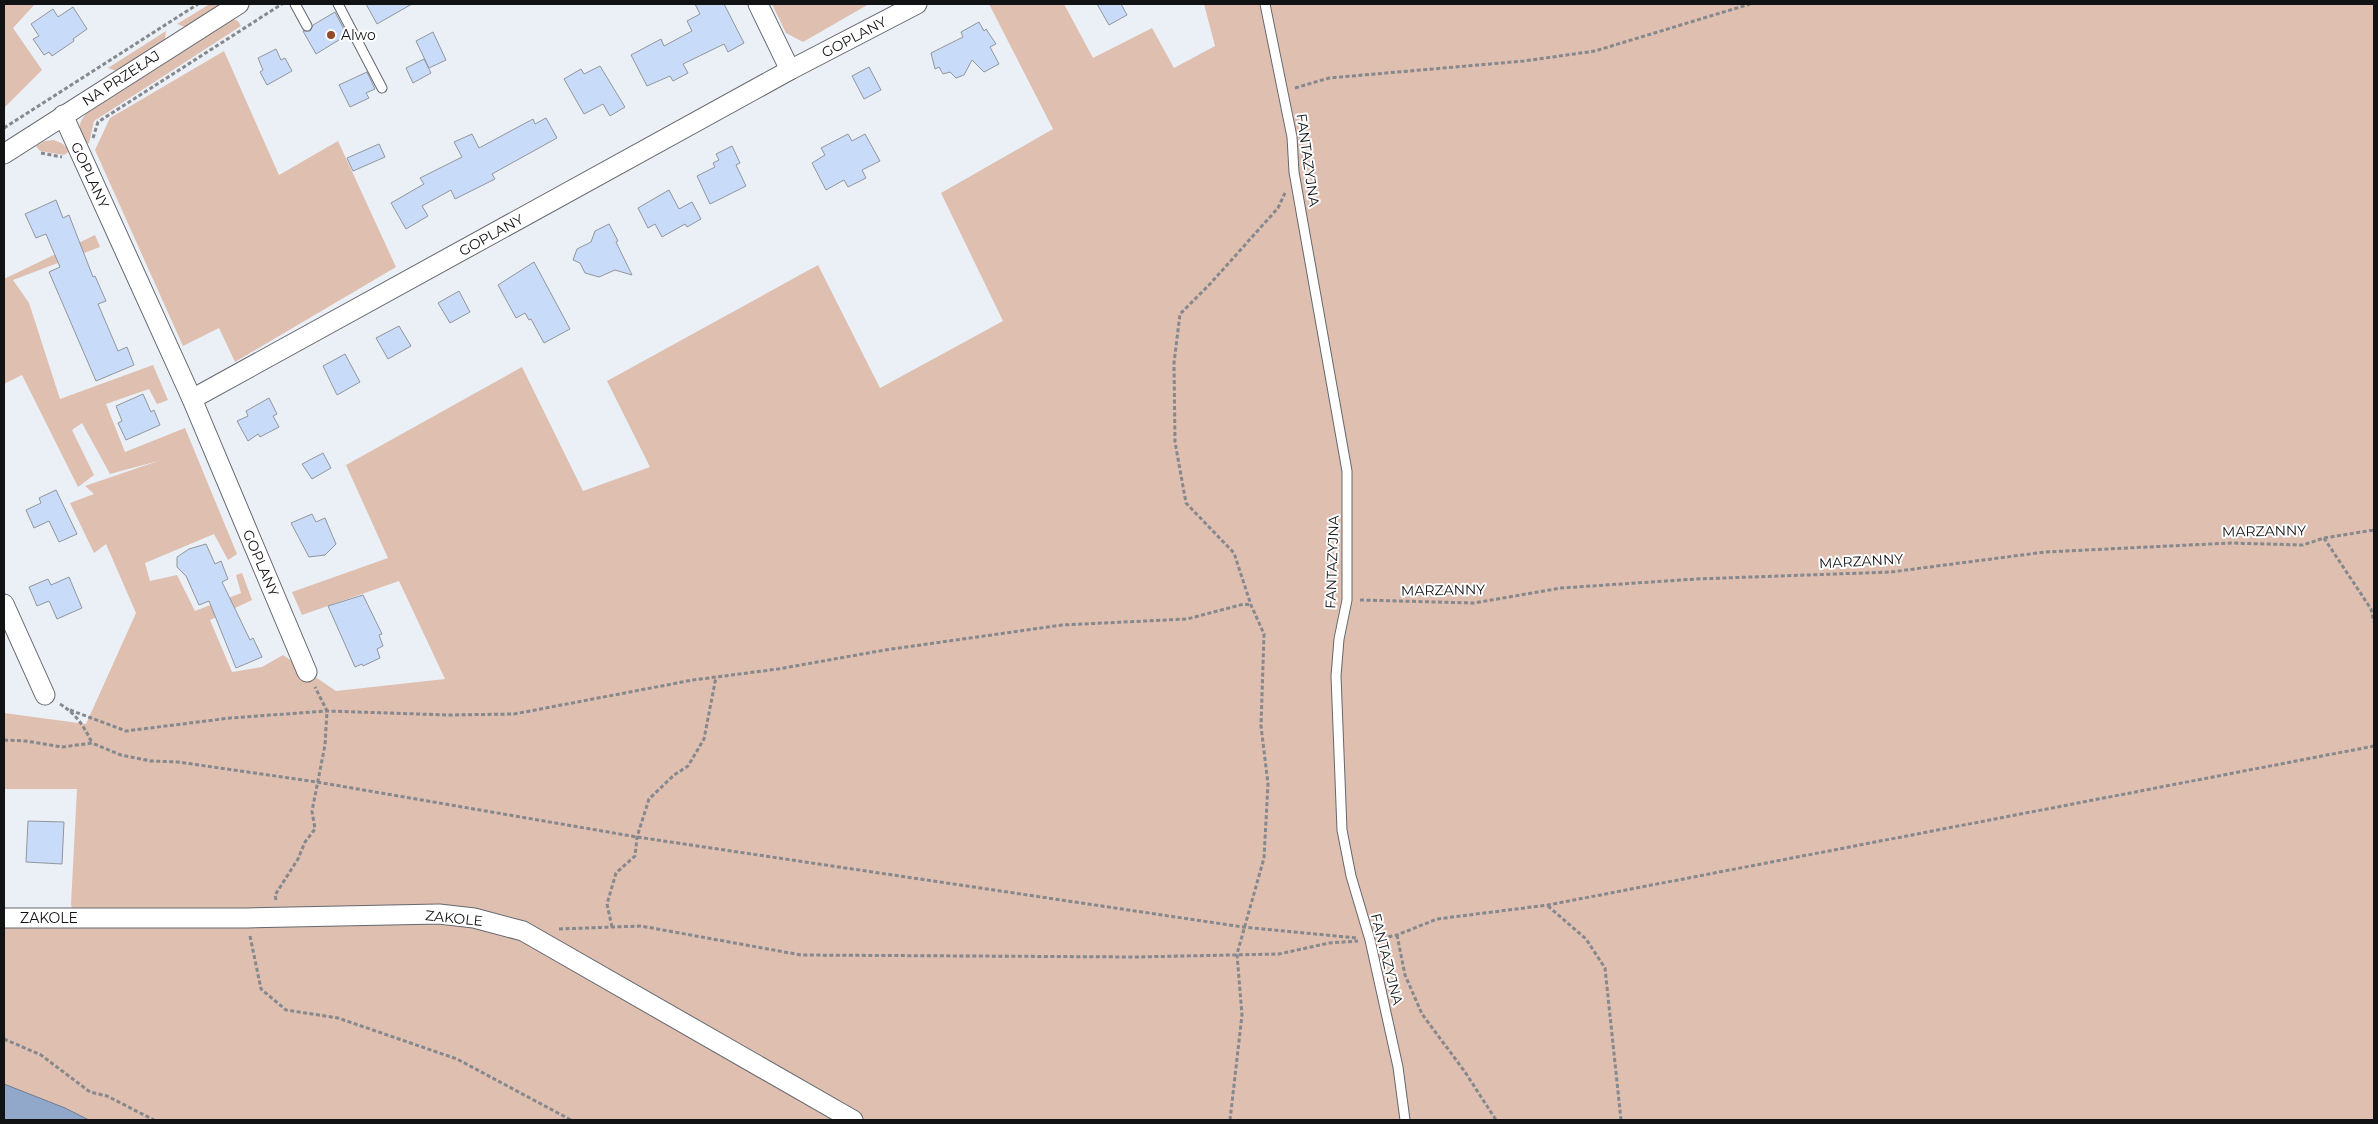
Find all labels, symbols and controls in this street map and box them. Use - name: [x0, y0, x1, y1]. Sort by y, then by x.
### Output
- street label: GOPLANY: [819, 12, 890, 62]
- place label: Alwo: [341, 26, 376, 44]
- marker: Alwo: [325, 29, 337, 41]
- street label: NA PRZEŁAJ: [79, 46, 163, 110]
- street label: FANTAZYJNA: [1293, 112, 1324, 209]
- street label: GOPLANY: [67, 139, 113, 211]
- street label: GOPLANY: [456, 210, 526, 260]
- street label: FANTAZYJNA: [1321, 514, 1343, 609]
- street label: MARZANNY: [2222, 521, 2306, 541]
- street label: GOPLANY: [239, 527, 283, 599]
- street label: MARZANNY: [1819, 550, 1904, 572]
- street label: MARZANNY: [1401, 580, 1485, 600]
- street label: ZAKOLE: [424, 906, 484, 930]
- street label: ZAKOLE: [20, 909, 78, 927]
- street label: FANTAZYJNA: [1367, 911, 1407, 1008]

